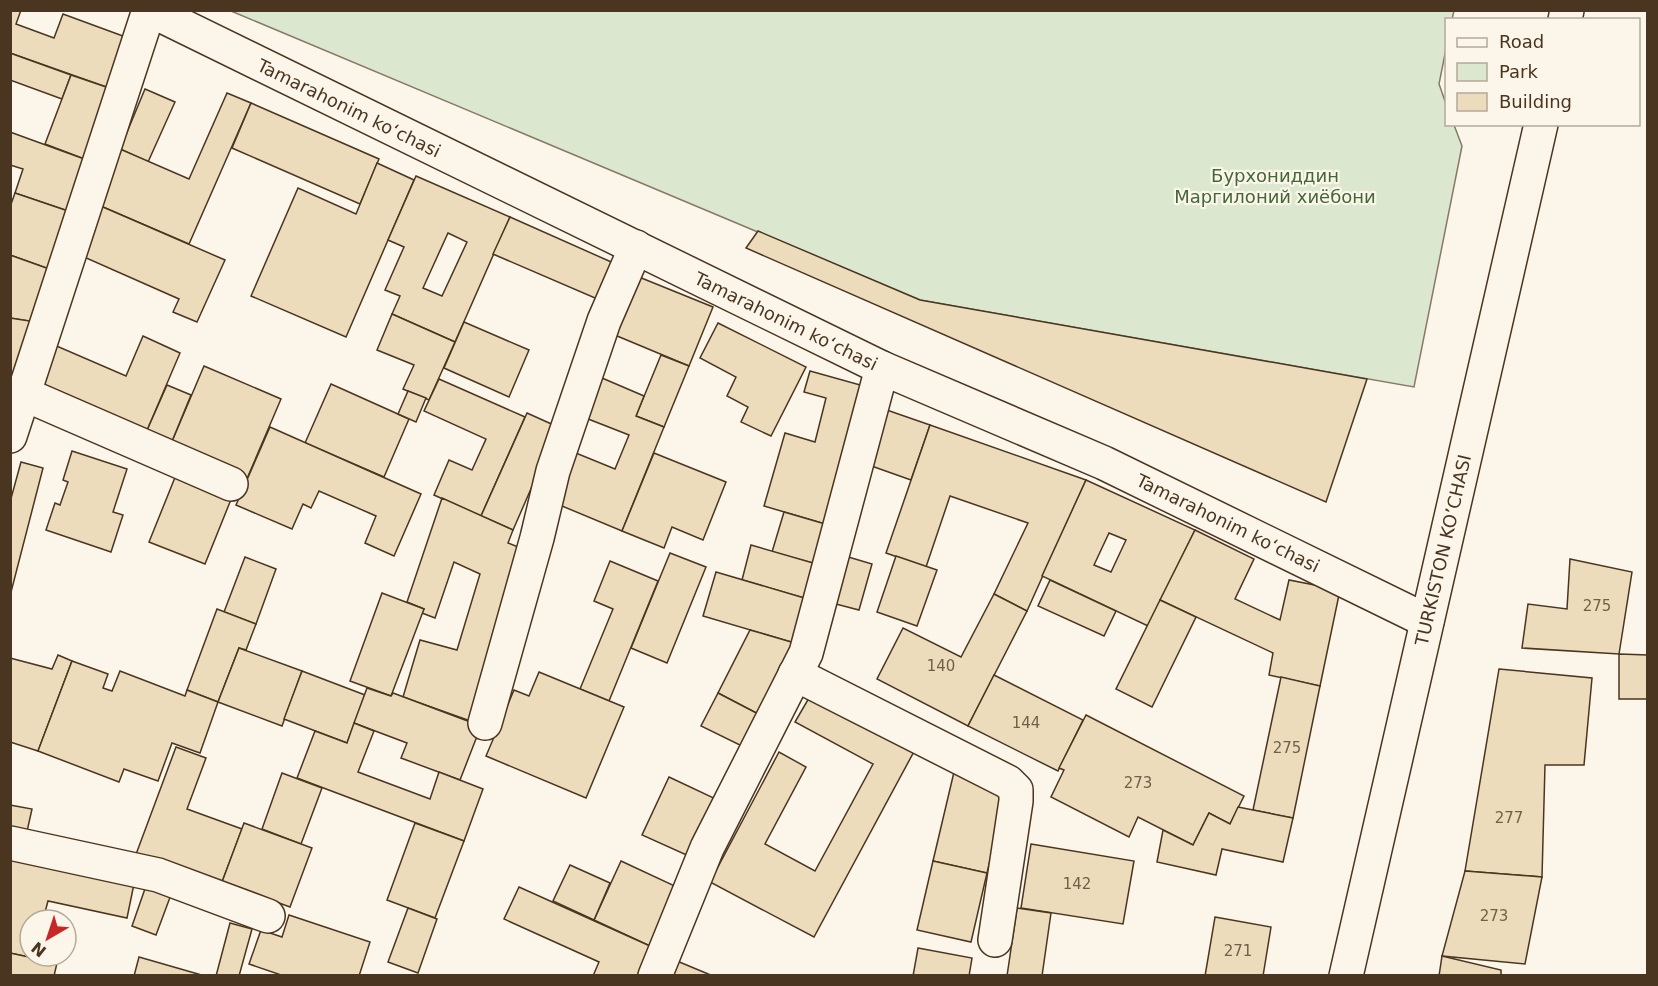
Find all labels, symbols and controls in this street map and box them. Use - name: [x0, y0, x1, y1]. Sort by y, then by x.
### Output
- legend: [1445, 18, 1640, 126]
- text: Road: [1499, 31, 1544, 52]
- street label: Tamarahonim koʻchasi: [253, 54, 444, 162]
- text: Park: [1499, 61, 1538, 82]
- text: Building: [1499, 91, 1572, 112]
- park label: Бурхониддин Маргилоний хиёбони: [1174, 165, 1376, 207]
- street label: Tamarahonim koʻchasi: [690, 267, 881, 375]
- street label: TURKISTON KO’CHASI: [1411, 452, 1475, 649]
- street label: Tamarahonim koʻchasi: [1132, 469, 1323, 577]
- house number: 275: [1583, 597, 1611, 615]
- house number: 140: [927, 657, 955, 675]
- house number: 144: [1012, 714, 1040, 732]
- house number: 275: [1273, 739, 1301, 757]
- house number: 273: [1124, 774, 1152, 792]
- house number: 277: [1495, 809, 1523, 827]
- house number: 142: [1063, 875, 1091, 893]
- house number: 273: [1480, 907, 1508, 925]
- north arrow: [18, 908, 78, 968]
- text: N: [28, 938, 50, 961]
- house number: 271: [1224, 942, 1252, 960]

